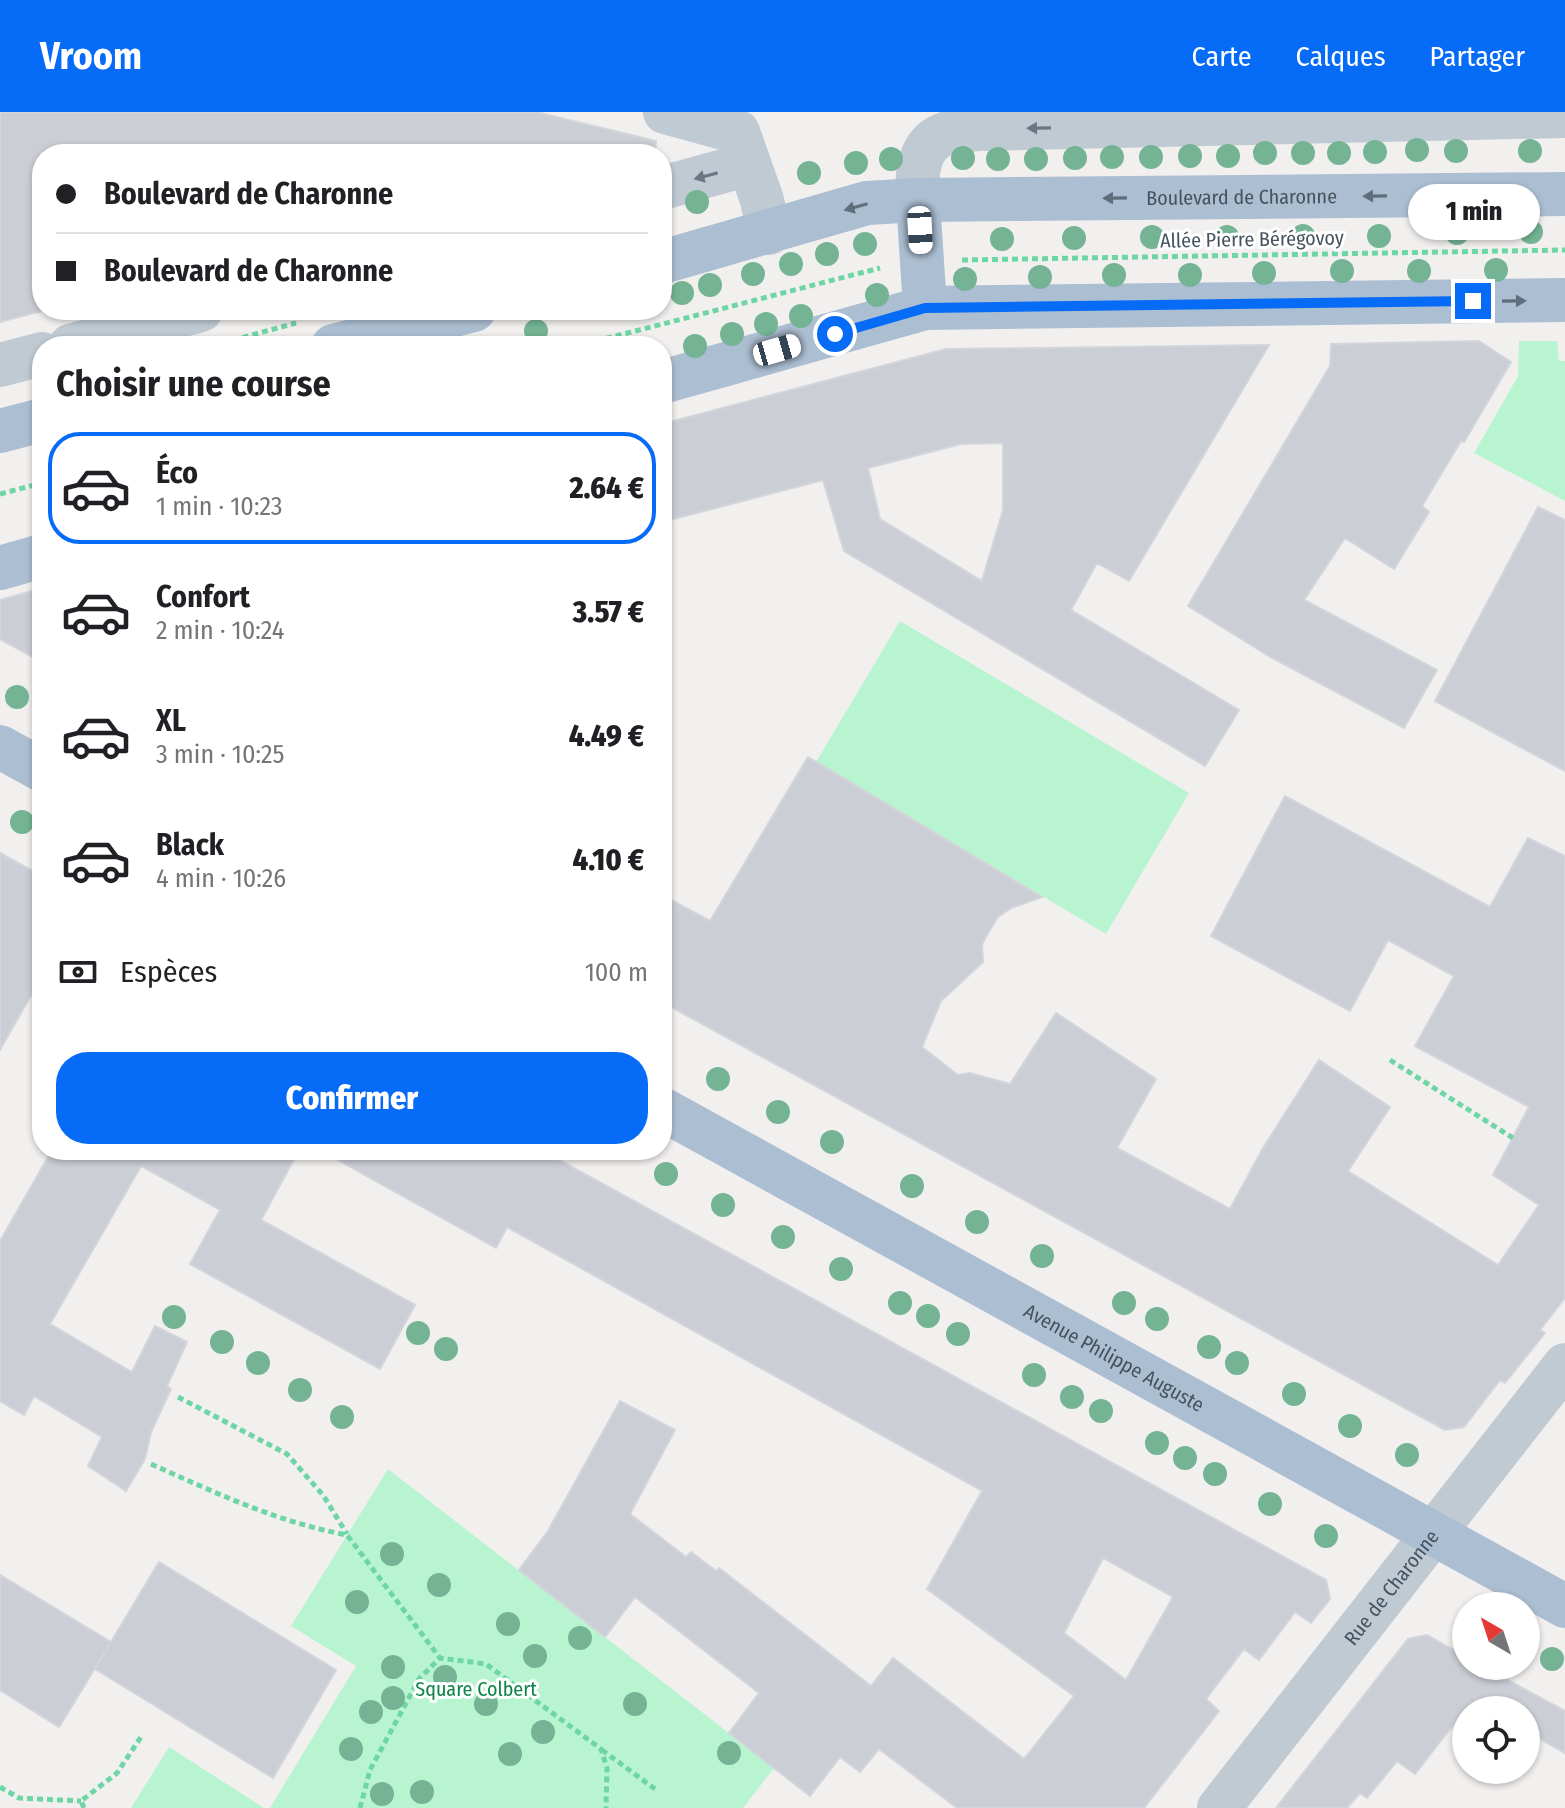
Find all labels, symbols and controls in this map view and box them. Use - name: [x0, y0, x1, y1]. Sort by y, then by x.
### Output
- text: Vroom: [40, 33, 142, 79]
- text: Carte: [1192, 40, 1252, 73]
- text: Calques: [1296, 40, 1386, 73]
- text: Partager: [1430, 40, 1525, 73]
- one-way arrow: [1026, 121, 1051, 134]
- one-way arrow: [693, 171, 718, 183]
- text: Boulevard de Charonne: [104, 176, 393, 212]
- street label: Boulevard de Charonne: [1146, 184, 1337, 210]
- callout: 1 min: [1407, 185, 1539, 241]
- one-way arrow: [1362, 190, 1387, 202]
- one-way arrow: [1102, 192, 1127, 204]
- text: 1 min: [1446, 196, 1502, 227]
- one-way arrow: [843, 201, 867, 214]
- car: [907, 205, 933, 255]
- street label: Allée Pierre Bérégovoy: [1160, 225, 1344, 253]
- text: Boulevard de Charonne: [104, 253, 393, 289]
- route end: [1455, 283, 1491, 319]
- one-way arrow: [1502, 295, 1527, 307]
- route start: [817, 316, 853, 352]
- car: [751, 332, 803, 368]
- text: Choisir une course: [56, 362, 331, 406]
- icon: car: [60, 452, 132, 524]
- text: Éco: [156, 455, 198, 491]
- text: 2.64 €: [569, 470, 644, 506]
- text: 1 min · 10:23: [156, 491, 283, 522]
- icon: car: [60, 576, 132, 648]
- text: Confort: [156, 579, 250, 615]
- text: 3.57 €: [573, 594, 644, 630]
- text: 2 min · 10:24: [156, 615, 284, 646]
- icon: car: [60, 700, 132, 772]
- text: XL: [156, 703, 186, 739]
- text: 4.49 €: [569, 718, 644, 754]
- text: 3 min · 10:25: [156, 739, 284, 770]
- icon: car: [60, 824, 132, 896]
- text: Black: [156, 827, 224, 863]
- text: 4.10 €: [573, 842, 644, 878]
- text: 4 min · 10:26: [156, 863, 286, 894]
- icon: cash: [56, 950, 100, 994]
- text: Espèces: [120, 954, 217, 990]
- text: 100 m: [585, 957, 648, 988]
- button: Confirmer: [56, 1052, 648, 1144]
- street label: Avenue Philippe Auguste: [1020, 1299, 1208, 1417]
- street label: Rue de Charonne: [1339, 1525, 1444, 1650]
- north arrow: [1452, 1592, 1540, 1680]
- map controls: [1452, 1592, 1540, 1784]
- park label: Square Colbert: [415, 1677, 537, 1701]
- button: locate: [1452, 1696, 1540, 1784]

